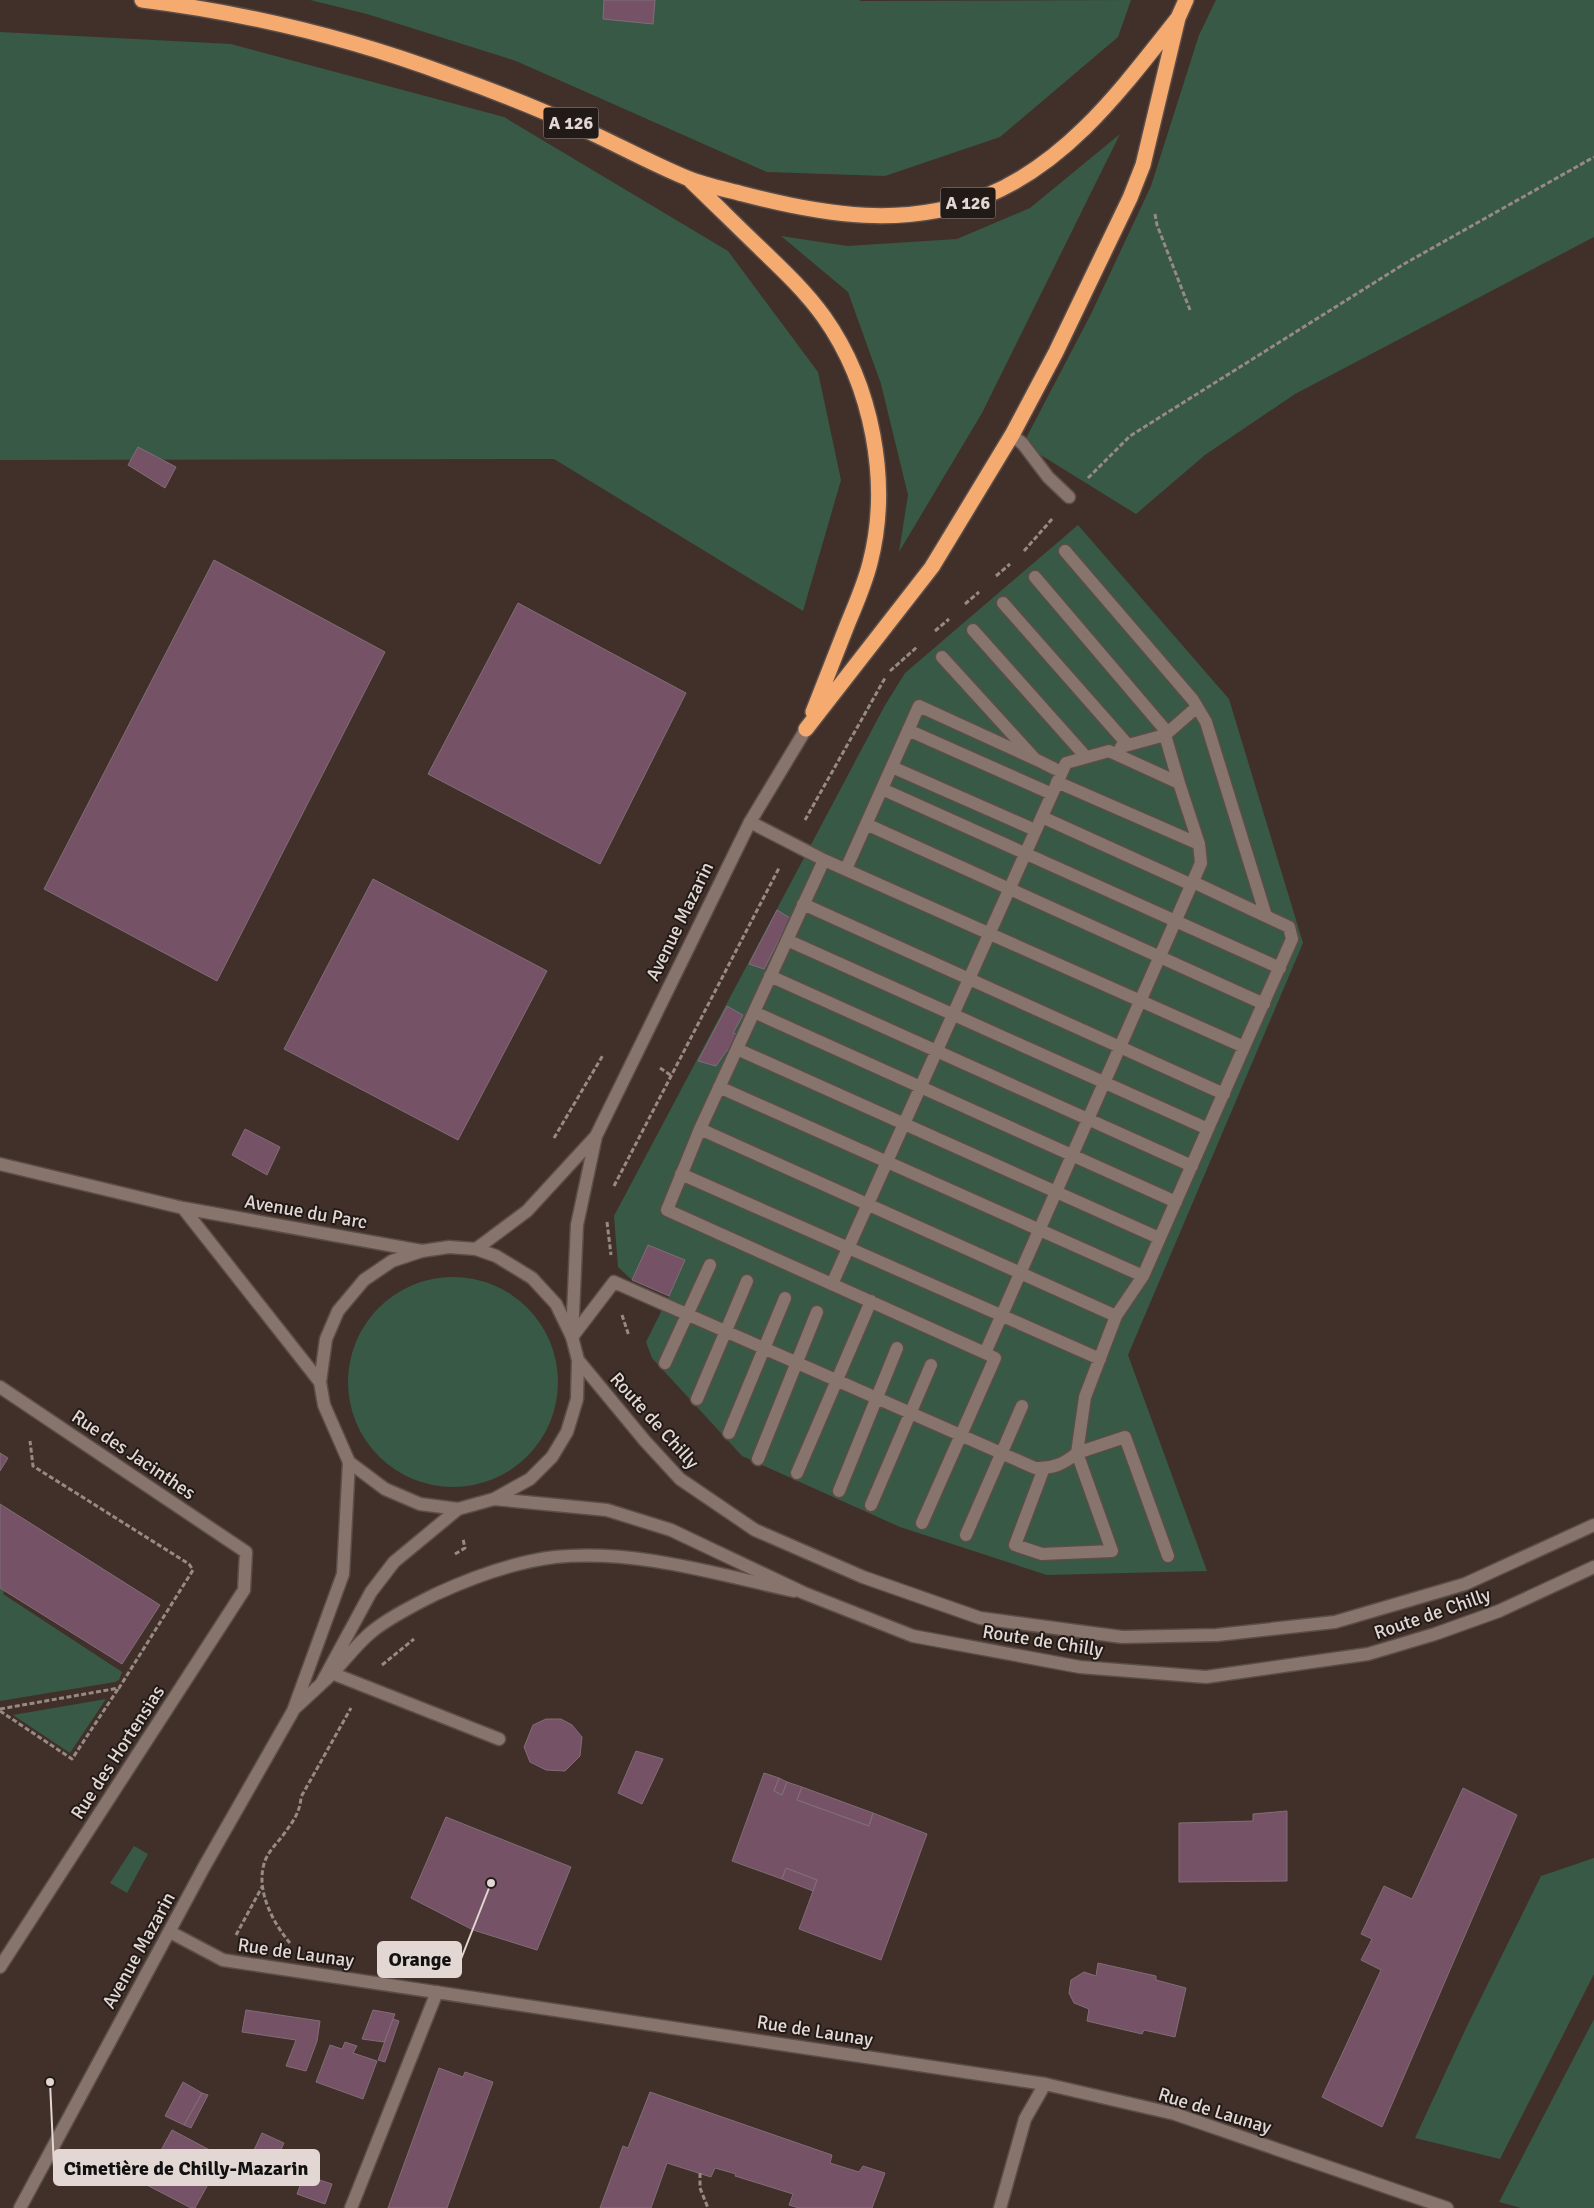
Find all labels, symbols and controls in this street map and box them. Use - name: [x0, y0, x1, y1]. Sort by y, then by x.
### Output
- road number: A 126: [544, 108, 598, 138]
- road number: A 126: [940, 188, 996, 218]
- street label: Avenue Mazarin: [641, 858, 719, 985]
- street label: Avenue du Parc: [243, 1189, 369, 1235]
- street label: Route de Chilly: [605, 1367, 704, 1474]
- street label: Rue des Jacinthes: [67, 1405, 200, 1505]
- street label: Route de Chilly: [1371, 1583, 1494, 1645]
- street label: Route de Chilly: [981, 1620, 1105, 1662]
- street label: Rue des Hortensias: [66, 1681, 170, 1824]
- street label: Avenue Mazarin: [97, 1888, 181, 2013]
- street label: Rue de Launay: [236, 1933, 356, 1973]
- callout: Orange: [378, 1942, 461, 1977]
- text: Orange: [389, 1947, 452, 1972]
- street label: Rue de Launay: [755, 2010, 875, 2052]
- street label: Rue de Launay: [1155, 2082, 1274, 2140]
- callout: Cimetière de Chilly-Mazarin: [54, 2150, 319, 2185]
- text: Cimetière de Chilly-Mazarin: [64, 2156, 308, 2181]

